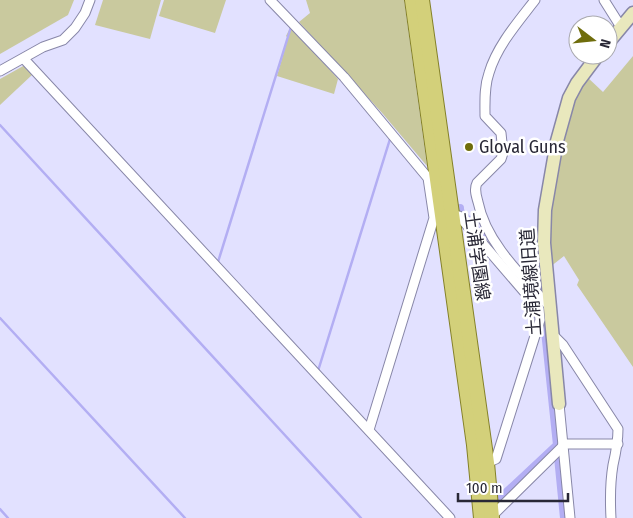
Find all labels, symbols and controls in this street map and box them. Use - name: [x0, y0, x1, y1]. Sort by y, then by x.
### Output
- north arrow: [568, 15, 618, 65]
- text: N: [596, 37, 614, 50]
- place label: Gloval Guns: [479, 136, 566, 158]
- marker: Gloval Guns: [463, 141, 475, 153]
- street label: 土浦学園線: [460, 210, 494, 302]
- street label: 土浦境線旧道: [516, 227, 546, 337]
- scale bar: [458, 470, 568, 502]
- text: 100 m: [466, 479, 503, 497]

